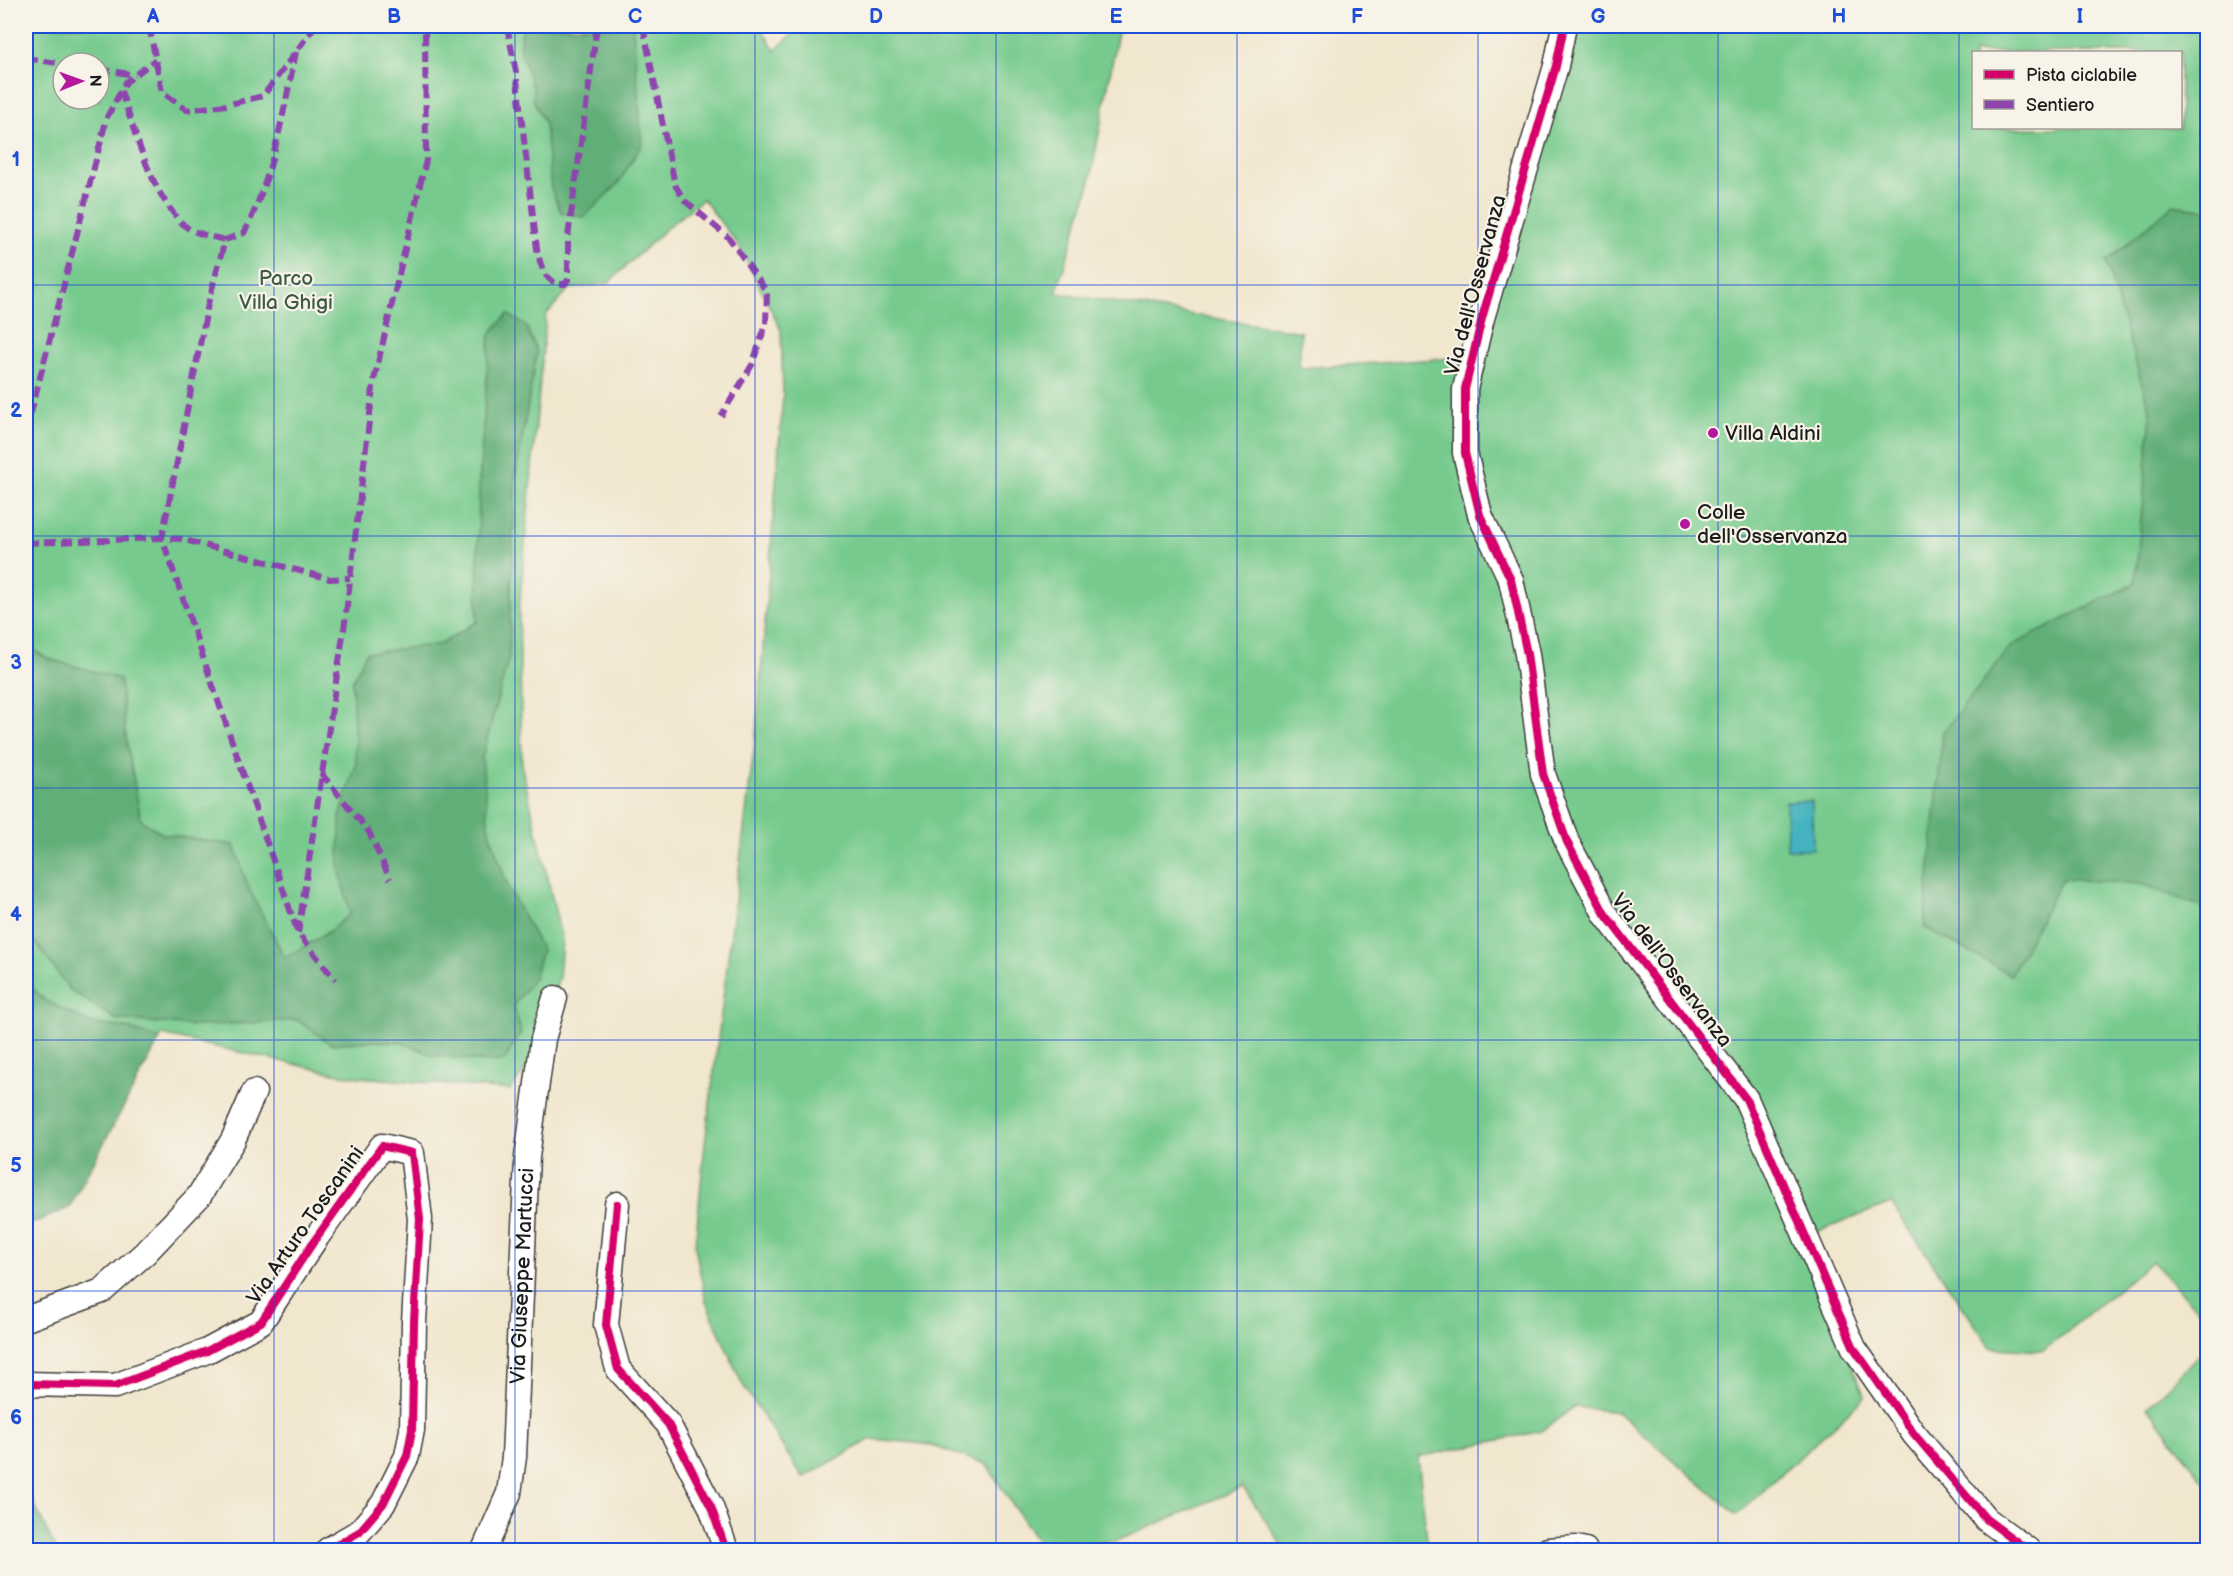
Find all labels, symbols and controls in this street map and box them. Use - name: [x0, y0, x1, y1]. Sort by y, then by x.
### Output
- text: A: [146, 5, 160, 29]
- text: B: [387, 5, 401, 29]
- text: C: [628, 5, 642, 29]
- text: D: [869, 5, 883, 29]
- text: E: [1110, 5, 1123, 29]
- text: F: [1351, 5, 1363, 29]
- text: G: [1591, 5, 1606, 29]
- text: H: [1832, 5, 1846, 29]
- text: I: [2077, 5, 2083, 29]
- north arrow: [51, 51, 111, 111]
- legend: [1972, 51, 2182, 129]
- text: Pista ciclabile: [2026, 65, 2137, 86]
- text: N: [85, 75, 104, 87]
- text: Sentiero: [2026, 95, 2095, 116]
- text: 1: [12, 148, 20, 172]
- street label: Via dell'Osservanza: [1439, 192, 1512, 378]
- park label: Parco Villa Ghigi: [239, 266, 333, 315]
- text: 2: [10, 399, 22, 423]
- place label: Villa Aldini: [1725, 421, 1821, 446]
- marker: Villa Aldini: [1706, 426, 1720, 440]
- place label: Colle dell'Osservanza: [1697, 500, 1848, 549]
- marker: Colle dell'Osservanza: [1678, 517, 1692, 531]
- text: 3: [10, 651, 22, 675]
- street label: Via dell'Osservanza: [1606, 888, 1738, 1052]
- text: 4: [10, 903, 22, 927]
- street label: Via Arturo Toscanini: [241, 1141, 369, 1309]
- text: 5: [10, 1154, 22, 1178]
- street label: Via Giuseppe Martucci: [505, 1167, 540, 1384]
- text: 6: [10, 1406, 22, 1430]

